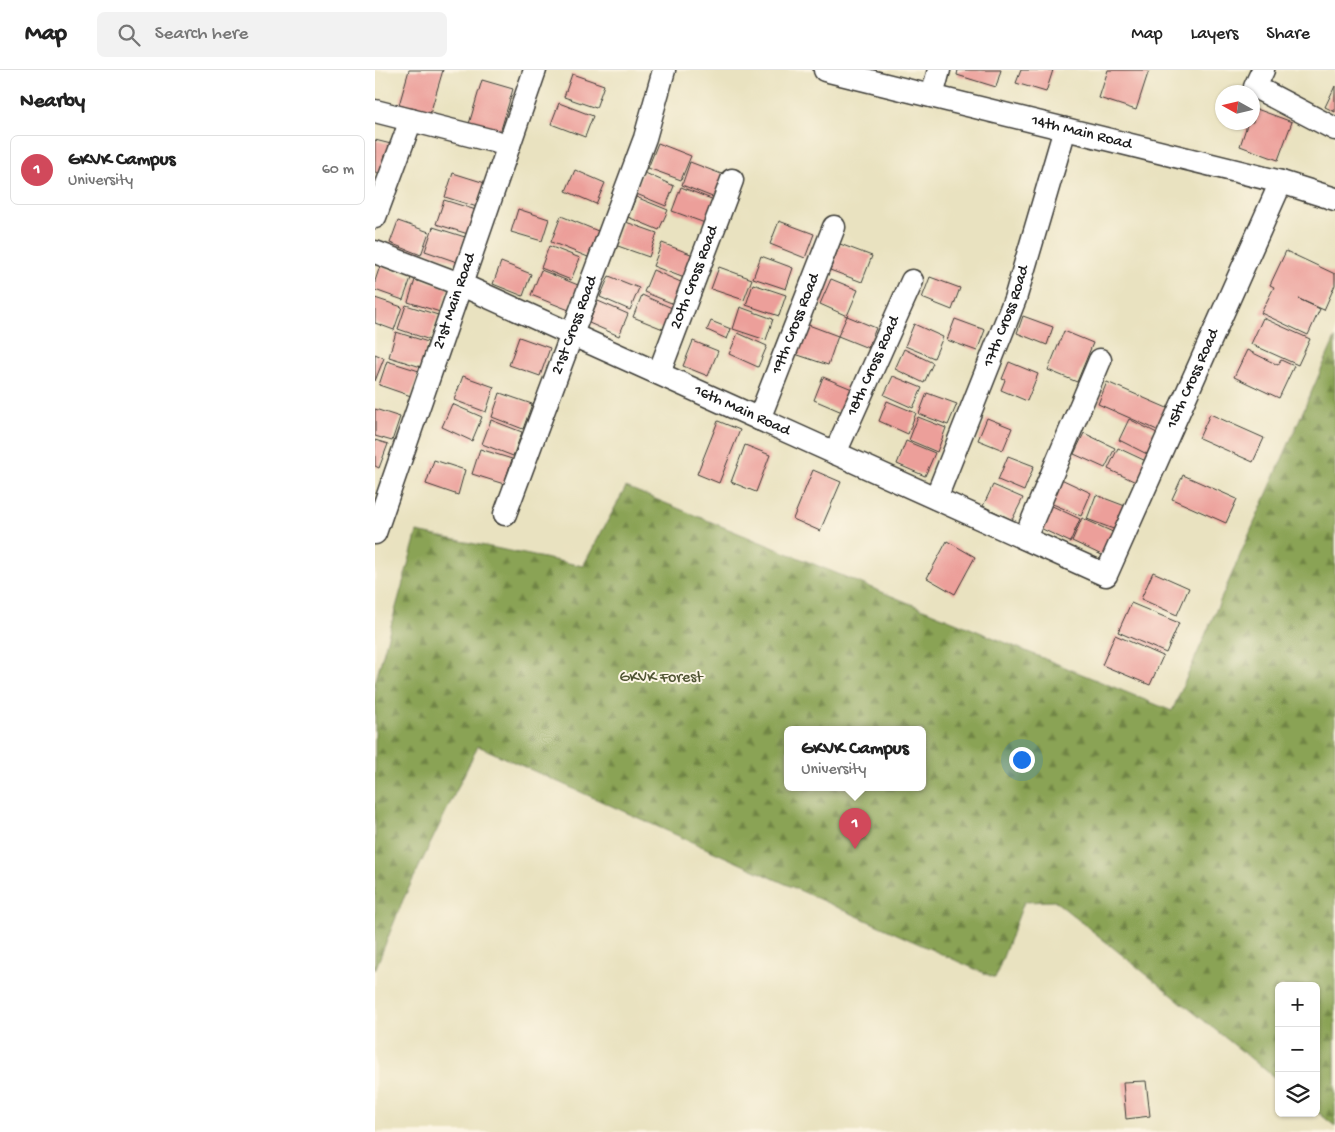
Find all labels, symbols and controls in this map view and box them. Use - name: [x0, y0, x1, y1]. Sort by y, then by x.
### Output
- search box: [97, 12, 447, 57]
- text: Map: [25, 20, 67, 49]
- icon: search: [115, 21, 143, 49]
- text: Search here: [155, 23, 248, 46]
- text: Map: [1131, 24, 1163, 45]
- text: Layers: [1191, 24, 1238, 45]
- text: Share: [1266, 24, 1310, 45]
- north arrow: [1215, 85, 1260, 130]
- text: Nearby: [20, 90, 85, 115]
- street label: 14th Main Road: [1028, 111, 1135, 155]
- text: GKVK Campus: [68, 149, 176, 172]
- text: 1: [34, 161, 40, 180]
- text: 60 m: [322, 161, 354, 180]
- text: University: [68, 172, 133, 191]
- street label: 20th Cross Road: [667, 222, 724, 332]
- street label: 21st Main Road: [430, 249, 481, 352]
- street label: 17th Cross Road: [979, 262, 1034, 371]
- street label: 19th Cross Road: [768, 269, 825, 378]
- street label: 21st Cross Road: [548, 272, 603, 378]
- street label: 18th Cross Road: [843, 312, 905, 420]
- street label: 15th Cross Road: [1162, 325, 1224, 433]
- street label: 16th Main Road: [690, 381, 794, 442]
- park label: GKVK Forest: [619, 669, 704, 688]
- popup: [784, 726, 926, 791]
- text: GKVK Campus: [801, 738, 909, 761]
- your location: [1009, 747, 1035, 773]
- text: University: [801, 761, 866, 780]
- pin: 1: [839, 808, 871, 849]
- map controls: [1275, 982, 1320, 1117]
- button: +: [1275, 982, 1320, 1027]
- button: −: [1275, 1027, 1320, 1072]
- button: layers: [1275, 1072, 1320, 1117]

